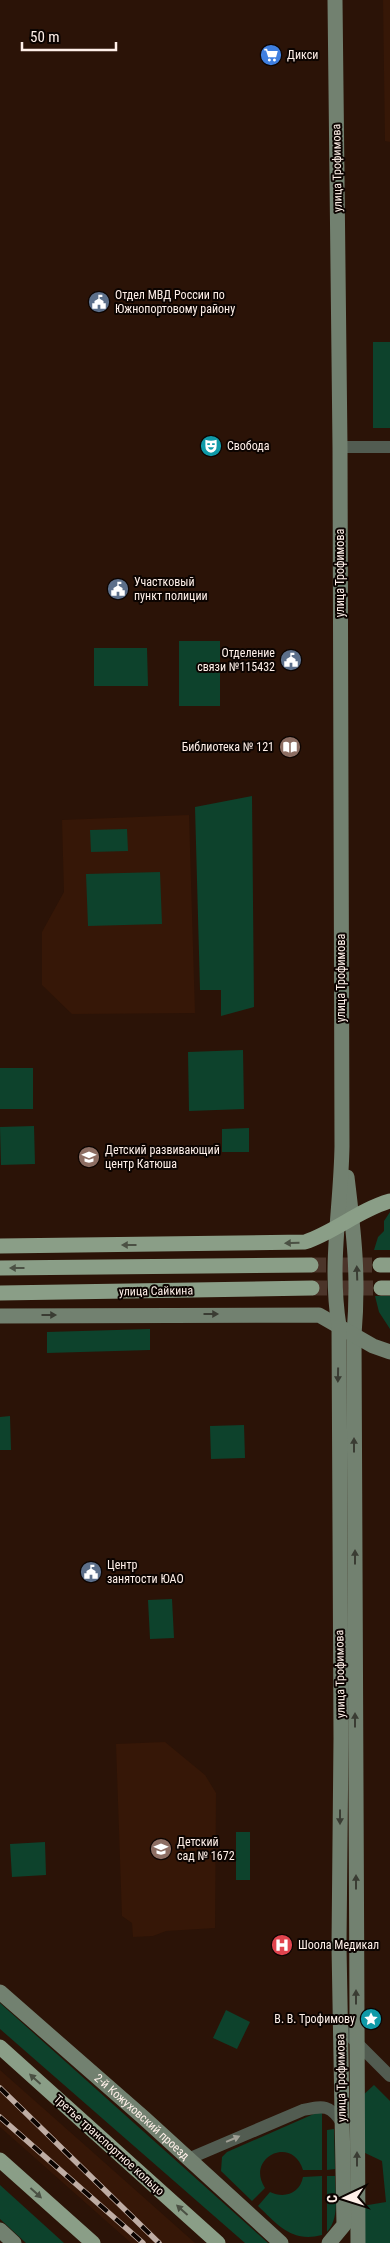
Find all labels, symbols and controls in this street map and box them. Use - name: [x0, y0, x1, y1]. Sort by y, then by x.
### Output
- scale bar: [22, 20, 116, 52]
- text: 50 m: [30, 28, 60, 46]
- supermarket icon: Дикси: [259, 43, 283, 67]
- place label: Дикси: [287, 48, 318, 62]
- street label: улица Трофимова: [329, 123, 345, 212]
- place label: Отдел МВД России по Южнопортовому району: [115, 288, 235, 316]
- public building icon: Отдел МВД России по Южнопортовому району: [87, 290, 111, 314]
- theatre icon: Свобода: [199, 434, 223, 458]
- place label: Свобода: [227, 439, 270, 453]
- street label: улица Трофимова: [333, 529, 347, 617]
- place label: Участковый пункт полиции: [134, 575, 208, 603]
- public building icon: Участковый пункт полиции: [106, 577, 130, 601]
- place label: Отделение связи №115432: [197, 646, 275, 674]
- public building icon: Отделение связи №115432: [279, 648, 303, 672]
- library icon: Библиотека № 121: [278, 735, 302, 759]
- place label: Библиотека № 121: [182, 740, 274, 754]
- street label: улица Трофимова: [334, 934, 348, 1022]
- place label: Детский развивающий центр Катюша: [105, 1143, 220, 1171]
- school or university icon: Детский развивающий центр Катюша: [77, 1145, 101, 1169]
- one-way arrow: [283, 1240, 299, 1248]
- one-way arrow: [121, 1241, 137, 1249]
- one-way arrow: [9, 1264, 25, 1272]
- one-way arrow: [353, 1265, 361, 1281]
- street label: улица Сайкина: [119, 1283, 193, 1299]
- one-way arrow: [203, 1310, 219, 1318]
- one-way arrow: [41, 1311, 57, 1319]
- one-way arrow: [334, 1367, 342, 1383]
- one-way arrow: [350, 1437, 358, 1453]
- one-way arrow: [351, 1549, 359, 1565]
- place label: Центр занятости ЮАО: [107, 1558, 184, 1586]
- public building icon: Центр занятости ЮАО: [79, 1560, 103, 1584]
- street label: улица Трофимова: [332, 1629, 348, 1718]
- one-way arrow: [351, 1712, 359, 1728]
- one-way arrow: [336, 1809, 344, 1825]
- place label: Детский сад № 1672: [177, 1835, 235, 1863]
- school or university icon: Детский сад № 1672: [149, 1837, 173, 1861]
- one-way arrow: [352, 1874, 360, 1890]
- hospital icon: Шоола Медикал: [270, 1933, 294, 1957]
- place label: Шоола Медикал: [298, 1938, 379, 1952]
- one-way arrow: [352, 1989, 360, 2005]
- place icon: В. В. Трофимову: [359, 2007, 383, 2031]
- place label: В. В. Трофимову: [274, 2012, 355, 2026]
- street label: улица Трофимова: [333, 2033, 349, 2122]
- street label: 2-й Кожуховский проезд: [92, 2071, 193, 2163]
- one-way arrow: [29, 2073, 42, 2084]
- street label: Третье транспортное кольцо: [51, 2092, 167, 2198]
- one-way arrow: [226, 2135, 240, 2143]
- one-way arrow: [353, 2151, 361, 2167]
- north arrow: [320, 2173, 370, 2223]
- one-way arrow: [30, 2187, 43, 2198]
- text: С: [324, 2194, 340, 2203]
- one-way arrow: [176, 2205, 189, 2216]

